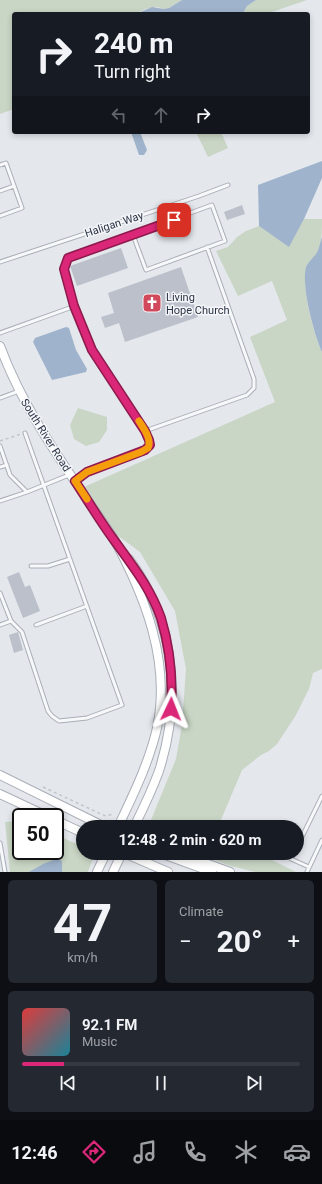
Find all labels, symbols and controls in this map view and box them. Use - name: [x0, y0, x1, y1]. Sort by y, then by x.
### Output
- text: 240 m: [94, 27, 173, 60]
- icon: right: [28, 28, 80, 80]
- text: Turn right: [94, 61, 171, 82]
- icon: left: [108, 104, 130, 126]
- icon: ahead: [150, 104, 172, 126]
- icon: right: [192, 104, 214, 126]
- pin: [157, 203, 191, 237]
- street label: Haligan Way: [83, 209, 146, 240]
- icon: arrive: [163, 209, 185, 231]
- place label: Living Hope Church: [166, 291, 230, 317]
- church icon: Living Hope Church: [141, 292, 163, 314]
- street label: South River Road: [18, 396, 73, 474]
- position arrow: [150, 688, 192, 730]
- speed limit sign: 50: [12, 808, 64, 860]
- text: 12:48 · 2 min · 620 m: [119, 831, 261, 849]
- text: 47: [53, 893, 112, 954]
- text: Climate: [179, 904, 223, 919]
- text: 20°: [216, 924, 263, 959]
- text: −: [179, 929, 192, 954]
- text: +: [288, 929, 300, 954]
- text: km/h: [67, 950, 98, 965]
- text: 92.1 FM: [82, 1016, 137, 1034]
- text: Music: [82, 1034, 117, 1049]
- icon: previous: [57, 1072, 79, 1094]
- icon: pause: [150, 1072, 172, 1094]
- icon: next: [243, 1072, 265, 1094]
- icon: directions: [80, 1138, 108, 1166]
- icon: music: [131, 1138, 159, 1166]
- icon: phone: [181, 1138, 209, 1166]
- icon: climate: [232, 1138, 260, 1166]
- icon: car: [283, 1138, 311, 1166]
- text: 12:46: [11, 1142, 58, 1163]

